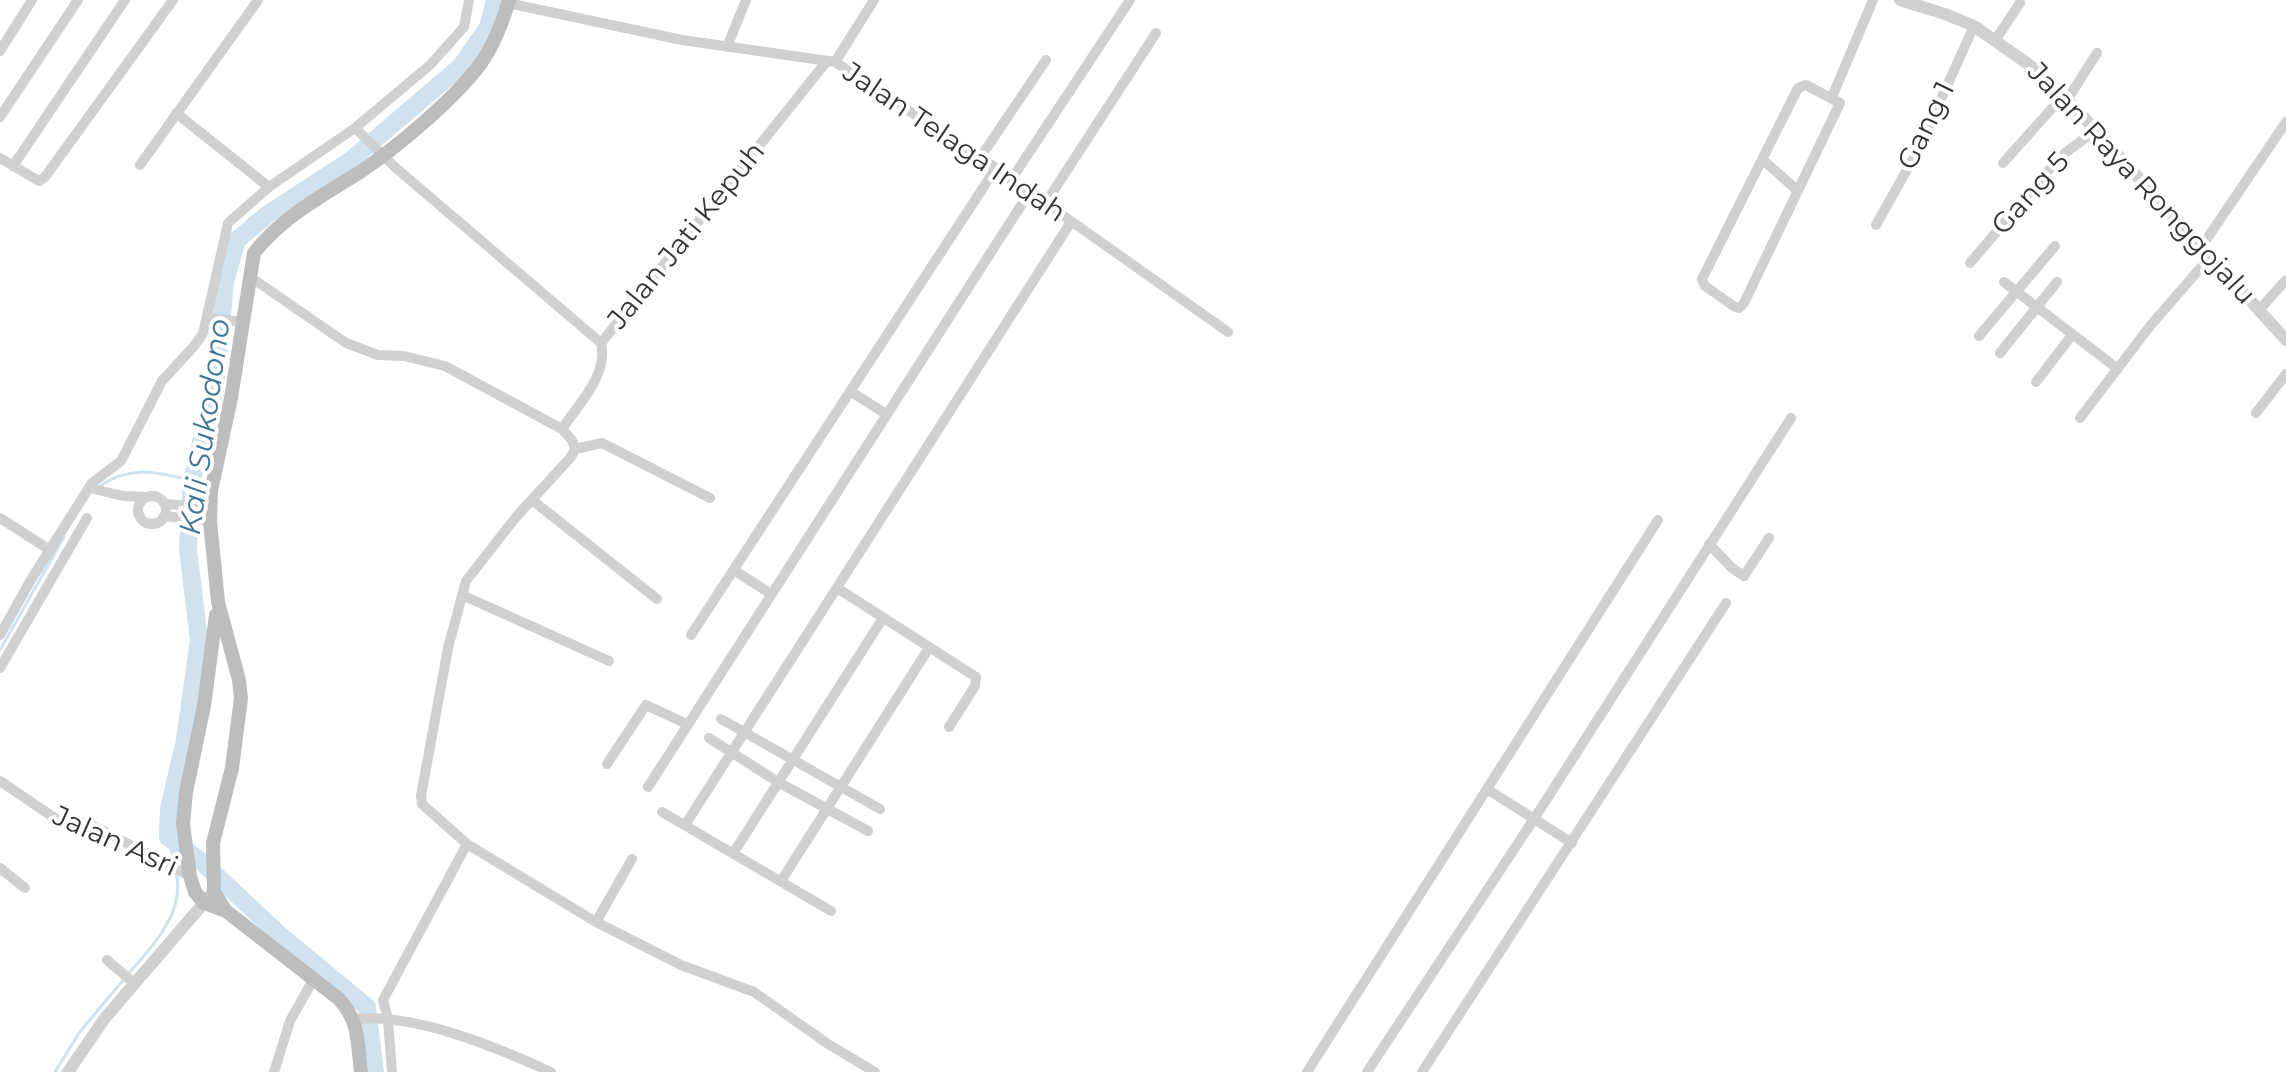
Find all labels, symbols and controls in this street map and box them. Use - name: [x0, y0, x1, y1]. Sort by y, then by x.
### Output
- street label: Jalan Telaga Indah: [836, 56, 1072, 230]
- street label: Jalan Raya Ronggojalu: [2020, 56, 2262, 312]
- street label: Gang 1: [1891, 77, 1963, 175]
- street label: Jalan Jati Kepuh: [601, 136, 773, 336]
- street label: Gang 5: [1985, 146, 2077, 242]
- water label: Kali Sukodono: [173, 317, 239, 537]
- street label: Jalan Asri: [47, 800, 183, 884]

